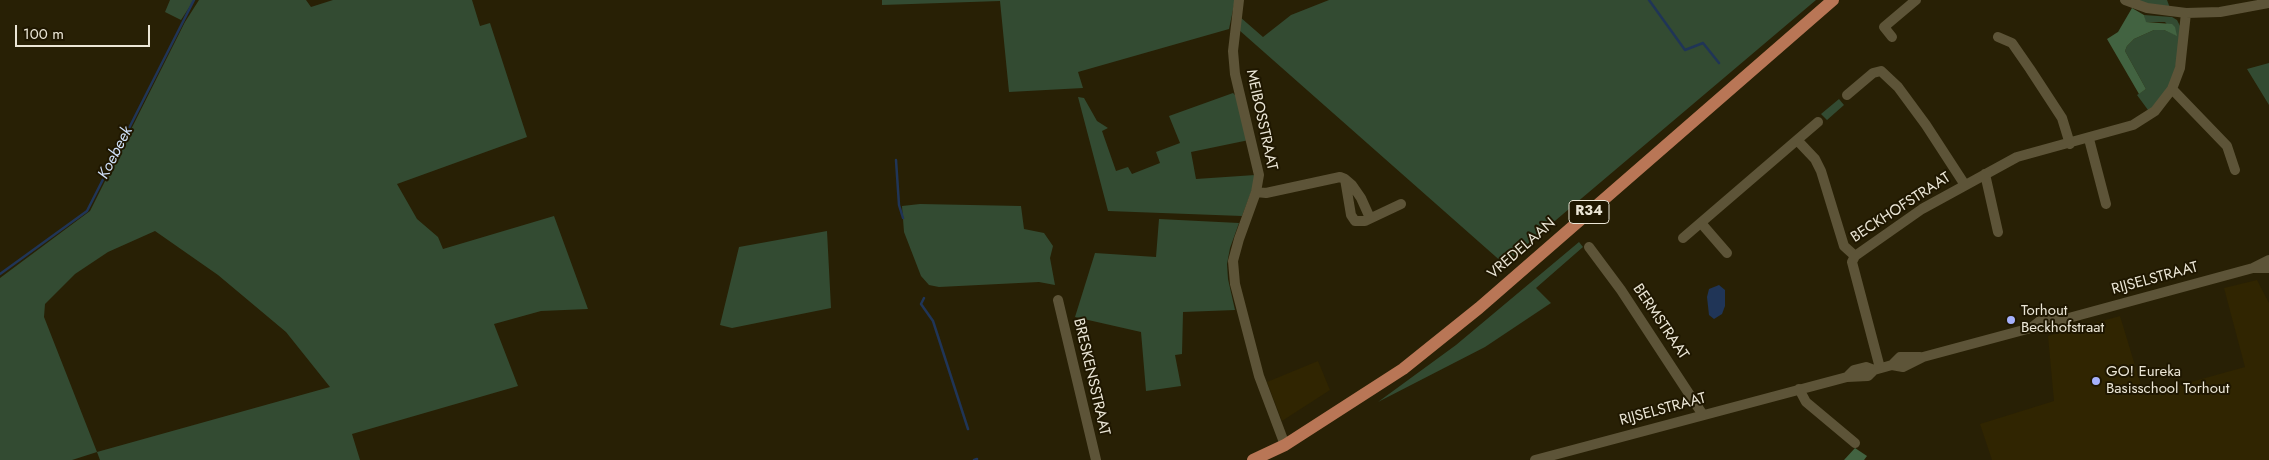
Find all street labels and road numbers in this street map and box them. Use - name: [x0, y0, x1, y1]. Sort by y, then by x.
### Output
- street label: MEIBOSSTRAAT: [1242, 68, 1280, 172]
- street label: BECKHOFSTRAAT: [1848, 169, 1954, 247]
- road number: R34: [1569, 200, 1609, 223]
- street label: VREDELAAN: [1484, 215, 1560, 283]
- street label: RIJSELSTRAAT: [2110, 259, 2200, 299]
- street label: BERMSTRAAT: [1628, 281, 1692, 363]
- street label: BRESKENSSTRAAT: [1069, 317, 1113, 437]
- street label: RIJSELSTRAAT: [1618, 390, 1708, 430]

